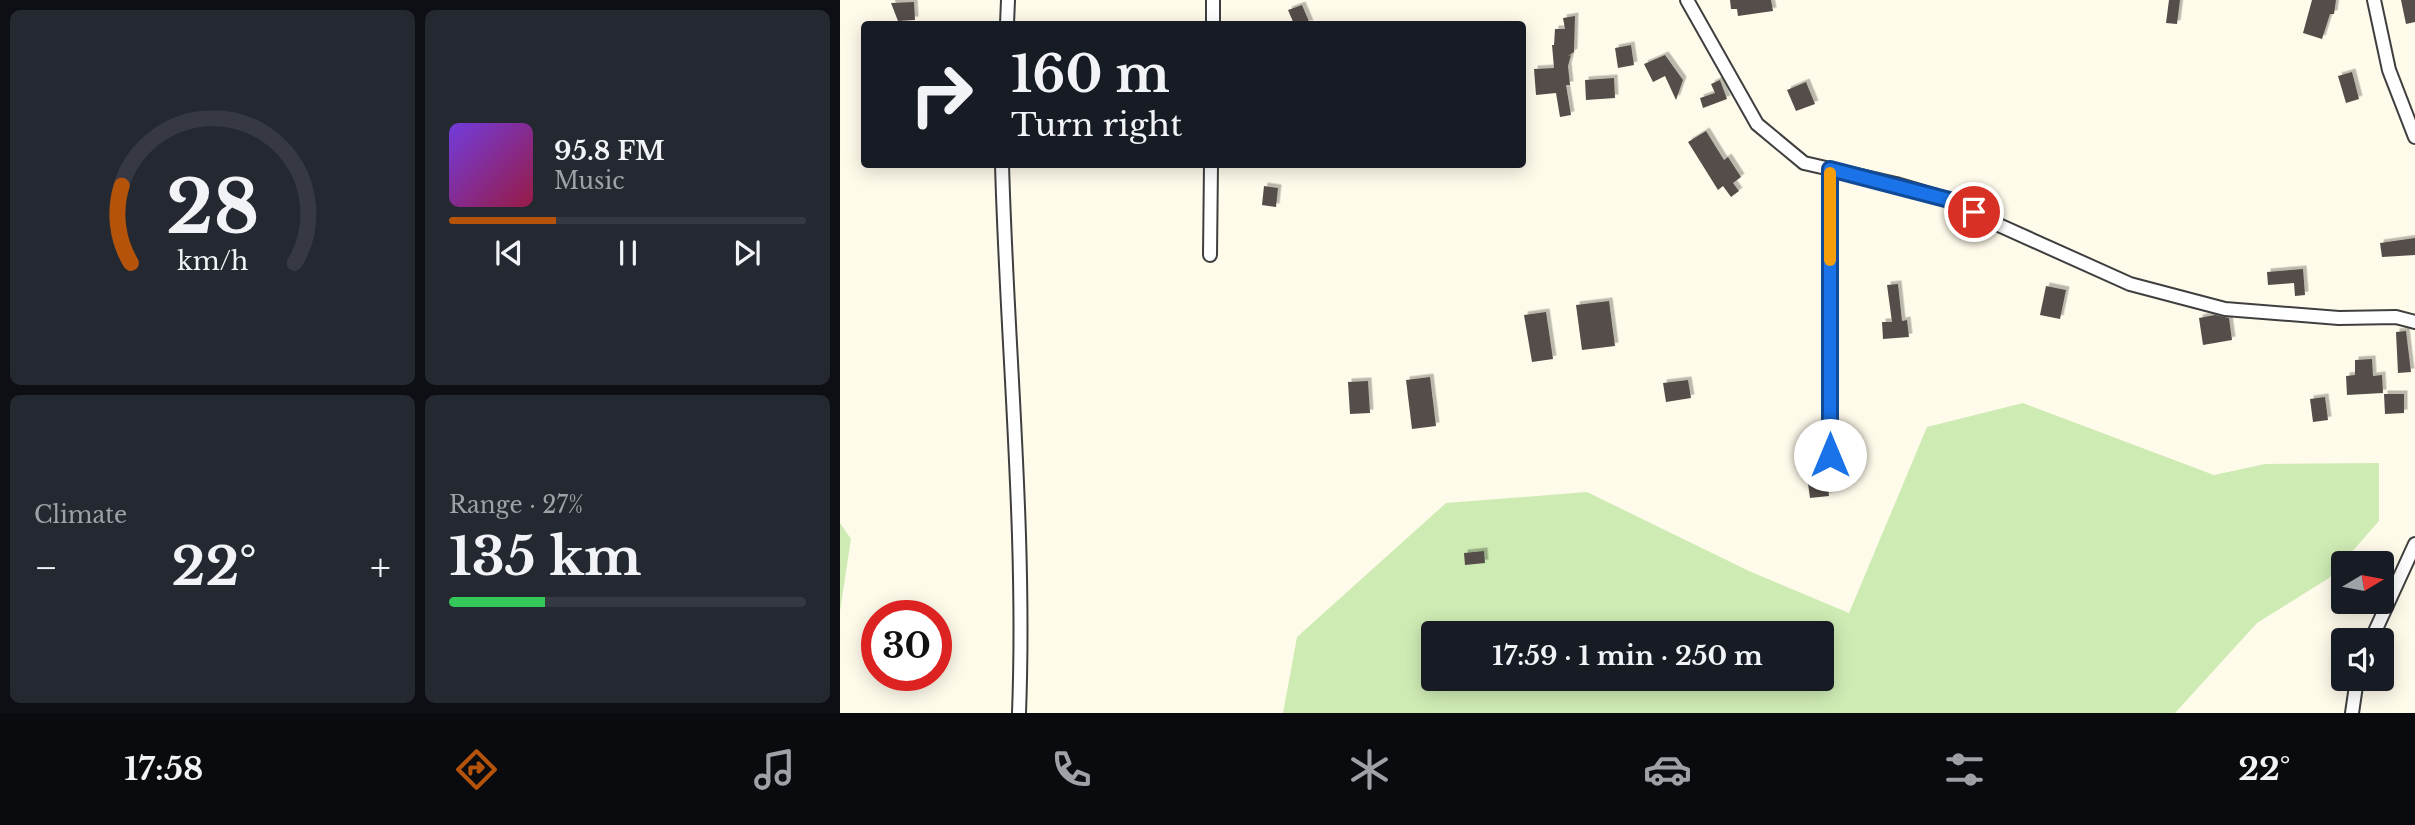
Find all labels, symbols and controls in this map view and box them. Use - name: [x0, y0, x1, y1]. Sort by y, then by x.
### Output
- text: 160 m: [1011, 44, 1170, 105]
- icon: right: [896, 49, 987, 140]
- text: Turn right: [1011, 105, 1182, 145]
- text: 95.8 FM: [554, 135, 665, 167]
- text: 28: [166, 163, 259, 254]
- text: Music: [554, 167, 625, 195]
- pin: [1944, 182, 2004, 242]
- icon: arrive: [1955, 193, 1993, 231]
- icon: previous: [490, 234, 528, 272]
- icon: pause: [609, 234, 647, 272]
- icon: next: [728, 234, 766, 272]
- text: km/h: [177, 246, 248, 277]
- position arrow: [1793, 418, 1867, 492]
- text: Range · 27%: [449, 491, 583, 519]
- text: Climate: [34, 501, 127, 529]
- text: 135 km: [449, 525, 642, 589]
- text: 22°: [172, 535, 257, 599]
- text: −: [34, 544, 58, 591]
- text: +: [370, 544, 391, 591]
- north arrow: [2331, 551, 2394, 614]
- map controls: [2331, 551, 2394, 691]
- speed limit sign: 30: [861, 600, 952, 691]
- button: sound: [2331, 628, 2394, 691]
- text: 17:59 · 1 min · 250 m: [1492, 640, 1763, 672]
- icon: directions: [452, 745, 501, 794]
- icon: music: [750, 745, 799, 794]
- icon: phone: [1047, 745, 1096, 794]
- icon: climate: [1345, 745, 1394, 794]
- icon: car: [1643, 745, 1692, 794]
- icon: filters: [1940, 745, 1989, 794]
- text: 17:58: [124, 749, 203, 789]
- text: 22°: [2238, 749, 2291, 789]

